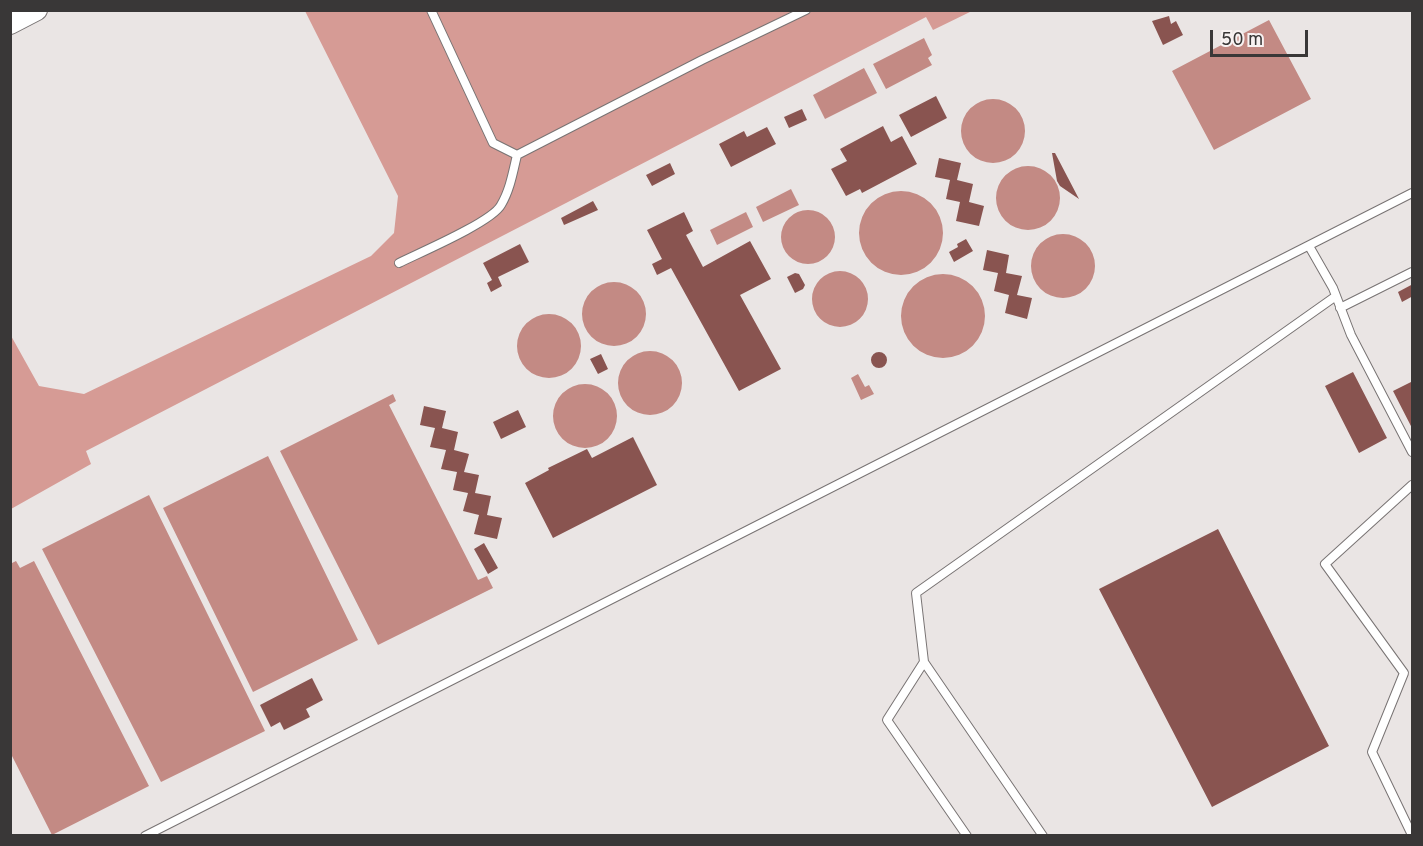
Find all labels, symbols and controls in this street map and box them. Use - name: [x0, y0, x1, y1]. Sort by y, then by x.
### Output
- scale bar: [1213, 18, 1310, 56]
- text: 50 m: [1221, 29, 1263, 52]

